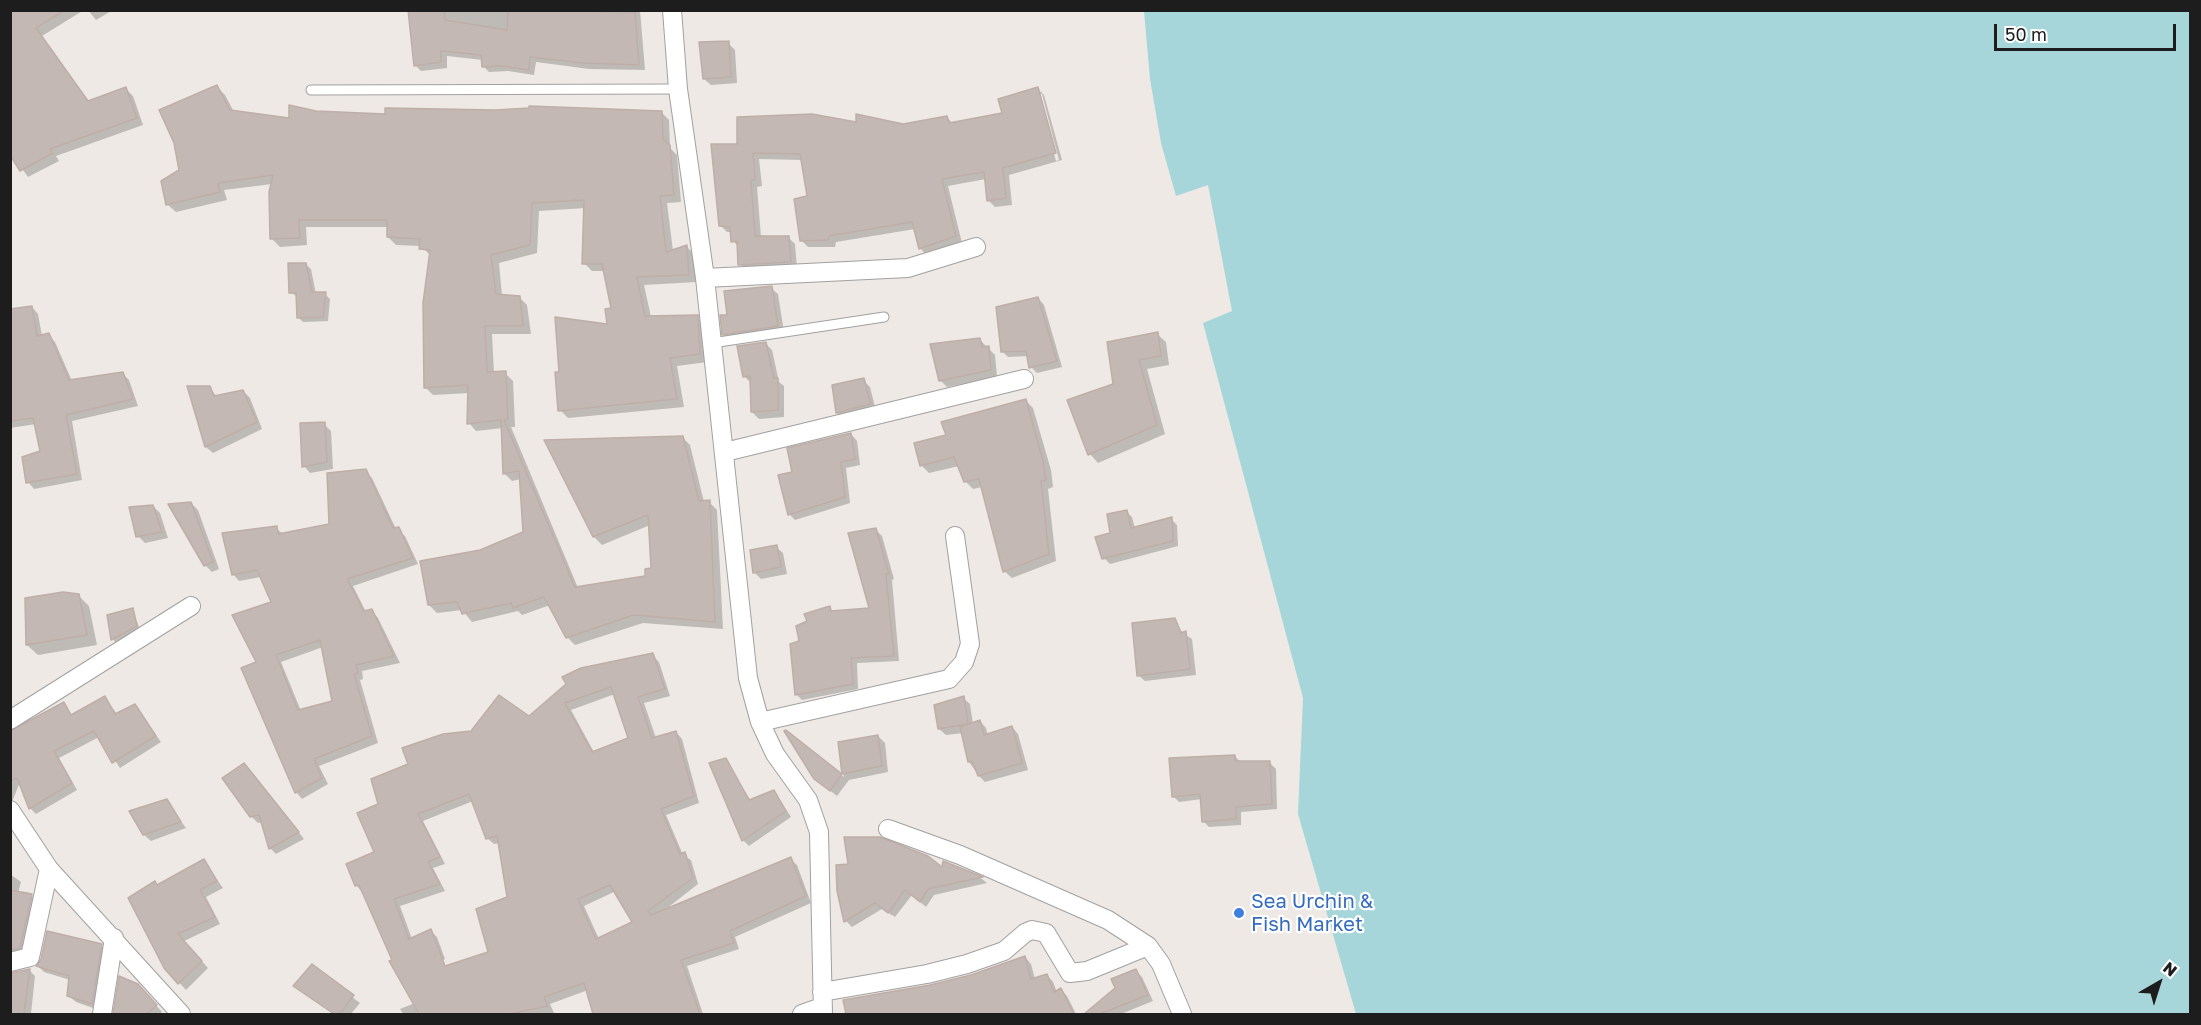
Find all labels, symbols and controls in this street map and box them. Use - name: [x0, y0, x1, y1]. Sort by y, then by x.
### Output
- scale bar: [1997, 12, 2178, 50]
- text: 50 m: [2005, 23, 2047, 45]
- place label: Sea Urchin & Fish Market: [1251, 890, 1373, 937]
- marker: Sea Urchin & Fish Market: [1232, 906, 1246, 920]
- north arrow: [2129, 953, 2189, 1013]
- text: N: [2159, 957, 2181, 981]

